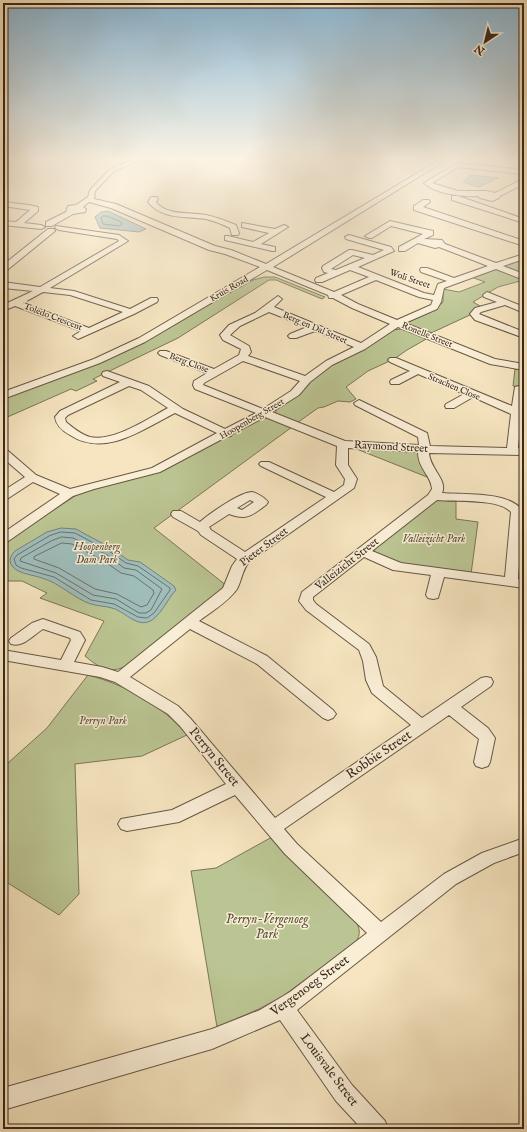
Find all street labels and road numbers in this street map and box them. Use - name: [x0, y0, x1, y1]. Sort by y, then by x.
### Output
- street label: Woli Street: [388, 267, 432, 291]
- street label: Kruis Road: [208, 274, 250, 304]
- street label: Toledo Crescent: [22, 301, 84, 333]
- street label: Berg en Dal Street: [281, 309, 349, 347]
- street label: Ronelle Street: [400, 320, 454, 350]
- street label: Berg Close: [168, 350, 210, 376]
- street label: Strachen Close: [426, 371, 482, 403]
- street label: Hoopenberg Street: [218, 396, 286, 442]
- street label: Raymond Street: [354, 438, 429, 456]
- street label: Pieter Street: [237, 524, 291, 570]
- street label: Valleizicht Street: [311, 535, 382, 594]
- street label: Perryn Street: [185, 724, 243, 790]
- street label: Robbie Street: [343, 727, 415, 783]
- street label: Vergenoeg Street: [266, 951, 353, 1021]
- street label: Louisvale Street: [296, 1030, 362, 1110]

